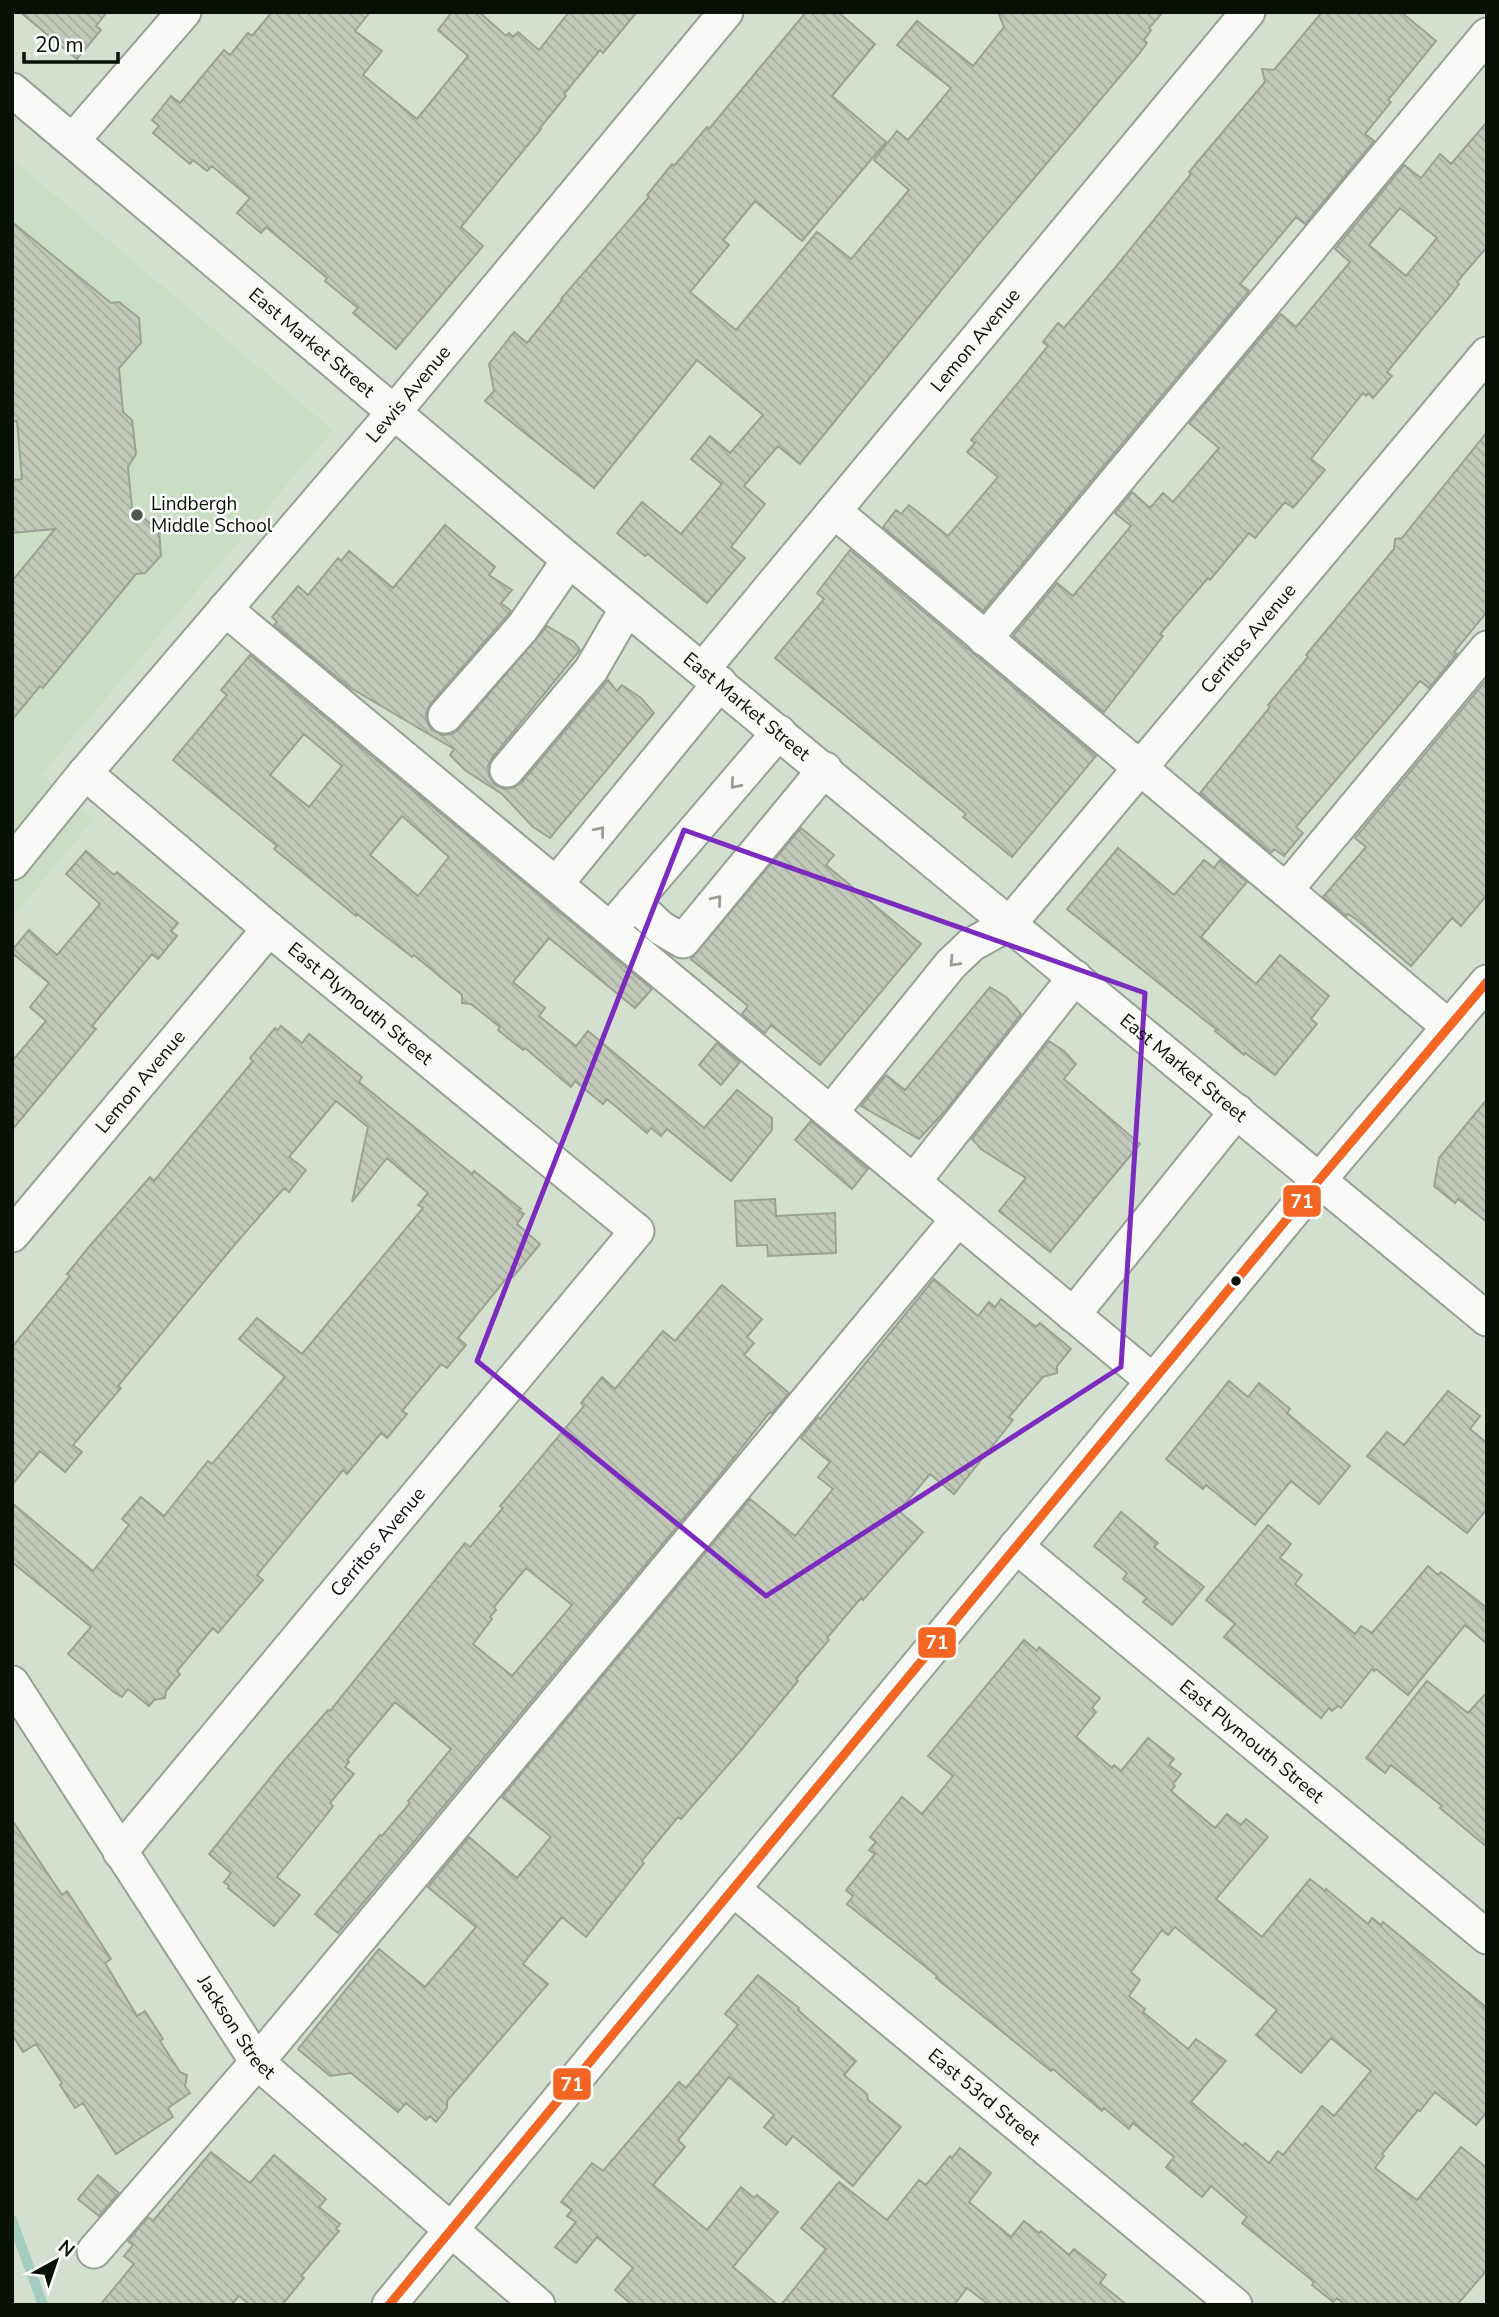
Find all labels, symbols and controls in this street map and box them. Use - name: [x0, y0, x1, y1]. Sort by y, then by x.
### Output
- scale bar: [24, 21, 119, 65]
- text: 20 m: [35, 31, 84, 59]
- street label: East Market Street: [243, 282, 380, 404]
- street label: Lemon Avenue: [925, 283, 1026, 398]
- street label: Lewis Avenue: [360, 340, 457, 448]
- place label: Lindbergh Middle School: [151, 491, 273, 539]
- marker: Lindbergh Middle School: [129, 507, 145, 523]
- street label: Cerritos Avenue: [1195, 578, 1302, 699]
- street label: East Market Street: [677, 646, 816, 767]
- one-way arrow: [731, 775, 743, 788]
- one-way arrow: [591, 827, 604, 839]
- one-way arrow: [709, 895, 721, 908]
- street label: East Plymouth Street: [282, 936, 438, 1071]
- one-way arrow: [950, 953, 963, 966]
- street label: East Market Street: [1114, 1008, 1253, 1128]
- street label: Lemon Avenue: [90, 1025, 192, 1139]
- line badge: 71: [1282, 1184, 1322, 1218]
- text: 71: [1291, 1189, 1313, 1215]
- unlabelled marker: [1229, 1274, 1243, 1288]
- street label: Cerritos Avenue: [324, 1482, 432, 1602]
- line badge: 71: [917, 1626, 957, 1659]
- text: 71: [926, 1630, 948, 1656]
- street label: East Plymouth Street: [1174, 1674, 1329, 1809]
- street label: Jackson Street: [191, 1969, 281, 2085]
- street label: East 53rd Street: [922, 2043, 1046, 2152]
- line badge: 71: [552, 2067, 592, 2101]
- text: 71: [561, 2072, 583, 2098]
- north arrow: [21, 2226, 91, 2296]
- text: N: [52, 2234, 80, 2263]

